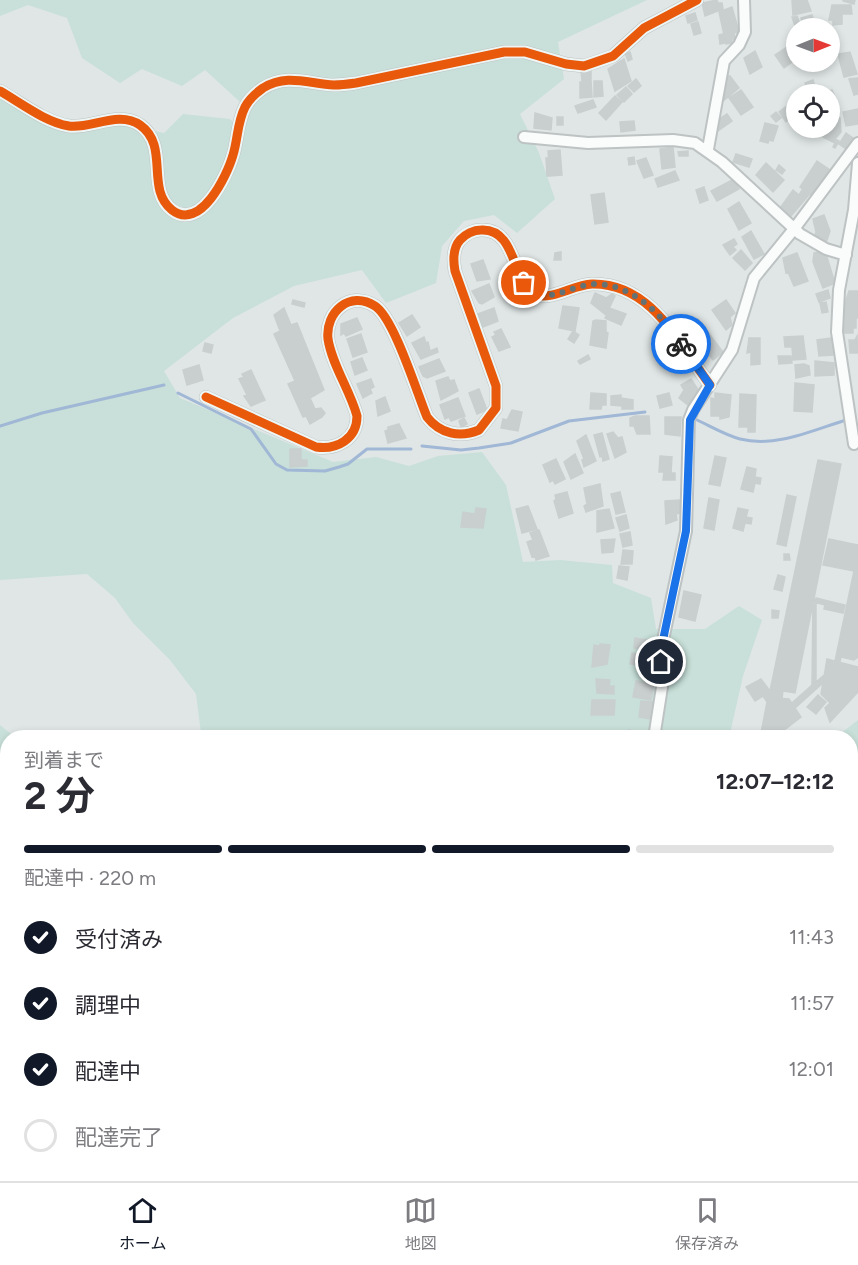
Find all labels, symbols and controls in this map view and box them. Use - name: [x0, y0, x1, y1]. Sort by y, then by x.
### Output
- north arrow: [786, 18, 840, 72]
- map controls: [786, 18, 840, 138]
- button: locate: [786, 84, 840, 138]
- pin: [498, 257, 549, 308]
- icon: bag: [507, 266, 540, 299]
- courier: [651, 314, 711, 374]
- icon: bike: [665, 328, 698, 361]
- pin: [635, 636, 686, 687]
- icon: home: [644, 645, 677, 678]
- text: 到着まで: [24, 748, 104, 772]
- text: 12:07–12:12: [716, 768, 834, 795]
- text: 2 分: [24, 772, 95, 819]
- text: 配達中 · 220 m: [24, 866, 156, 890]
- icon: check: [24, 921, 57, 954]
- text: 11:43: [789, 925, 834, 949]
- text: 受付済み: [75, 926, 163, 953]
- icon: check: [24, 987, 57, 1020]
- text: 11:57: [790, 991, 834, 1015]
- text: 調理中: [75, 992, 141, 1019]
- icon: check: [24, 1053, 57, 1086]
- text: 12:01: [788, 1057, 834, 1081]
- text: 配達中: [75, 1058, 141, 1085]
- text: 配達完了: [75, 1124, 163, 1151]
- tab: ホーム: [119, 1194, 166, 1254]
- tab: 地図: [404, 1194, 437, 1254]
- tab: 保存済み: [675, 1194, 739, 1254]

